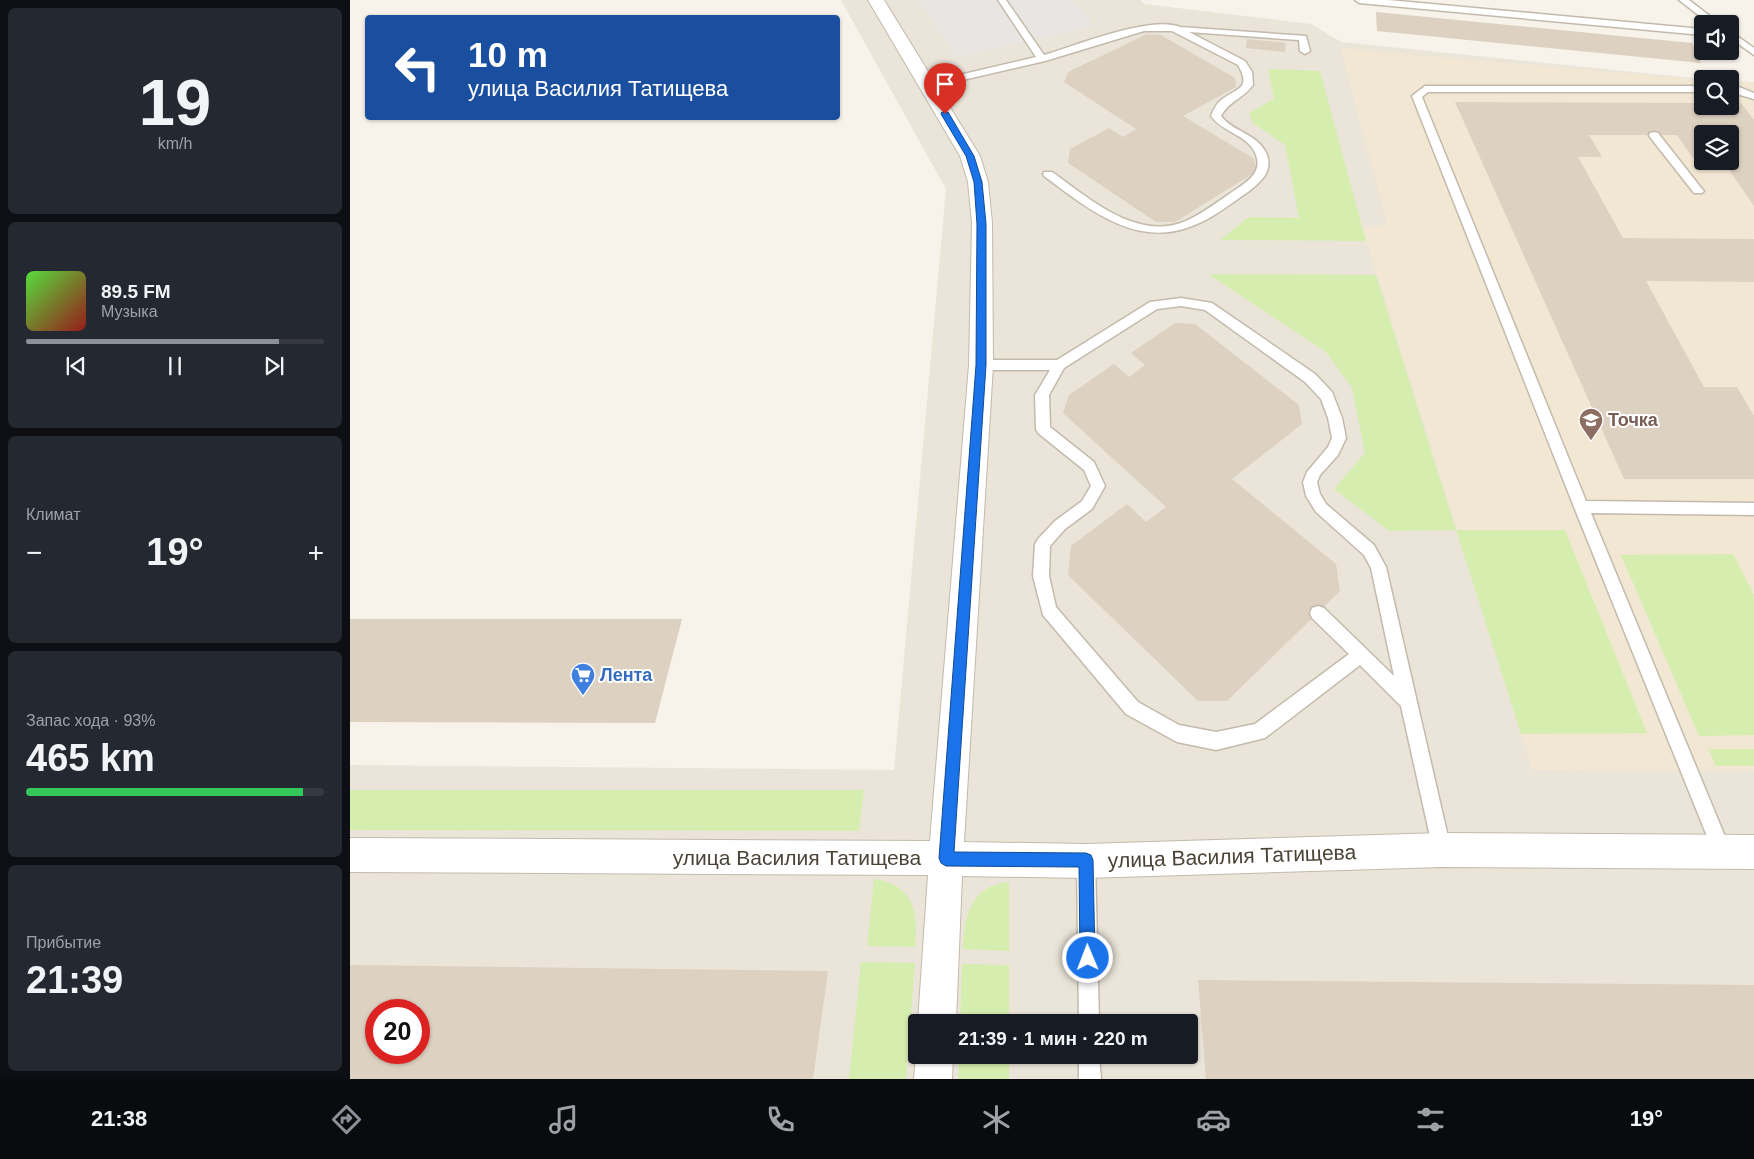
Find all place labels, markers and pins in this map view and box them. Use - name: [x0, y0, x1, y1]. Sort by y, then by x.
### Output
- pin: [924, 63, 966, 114]
- school or university icon: Точка: [1578, 407, 1604, 441]
- place label: Точка: [1608, 410, 1659, 430]
- supermarket icon: Лента: [570, 662, 596, 696]
- place label: Лента: [600, 665, 653, 685]

